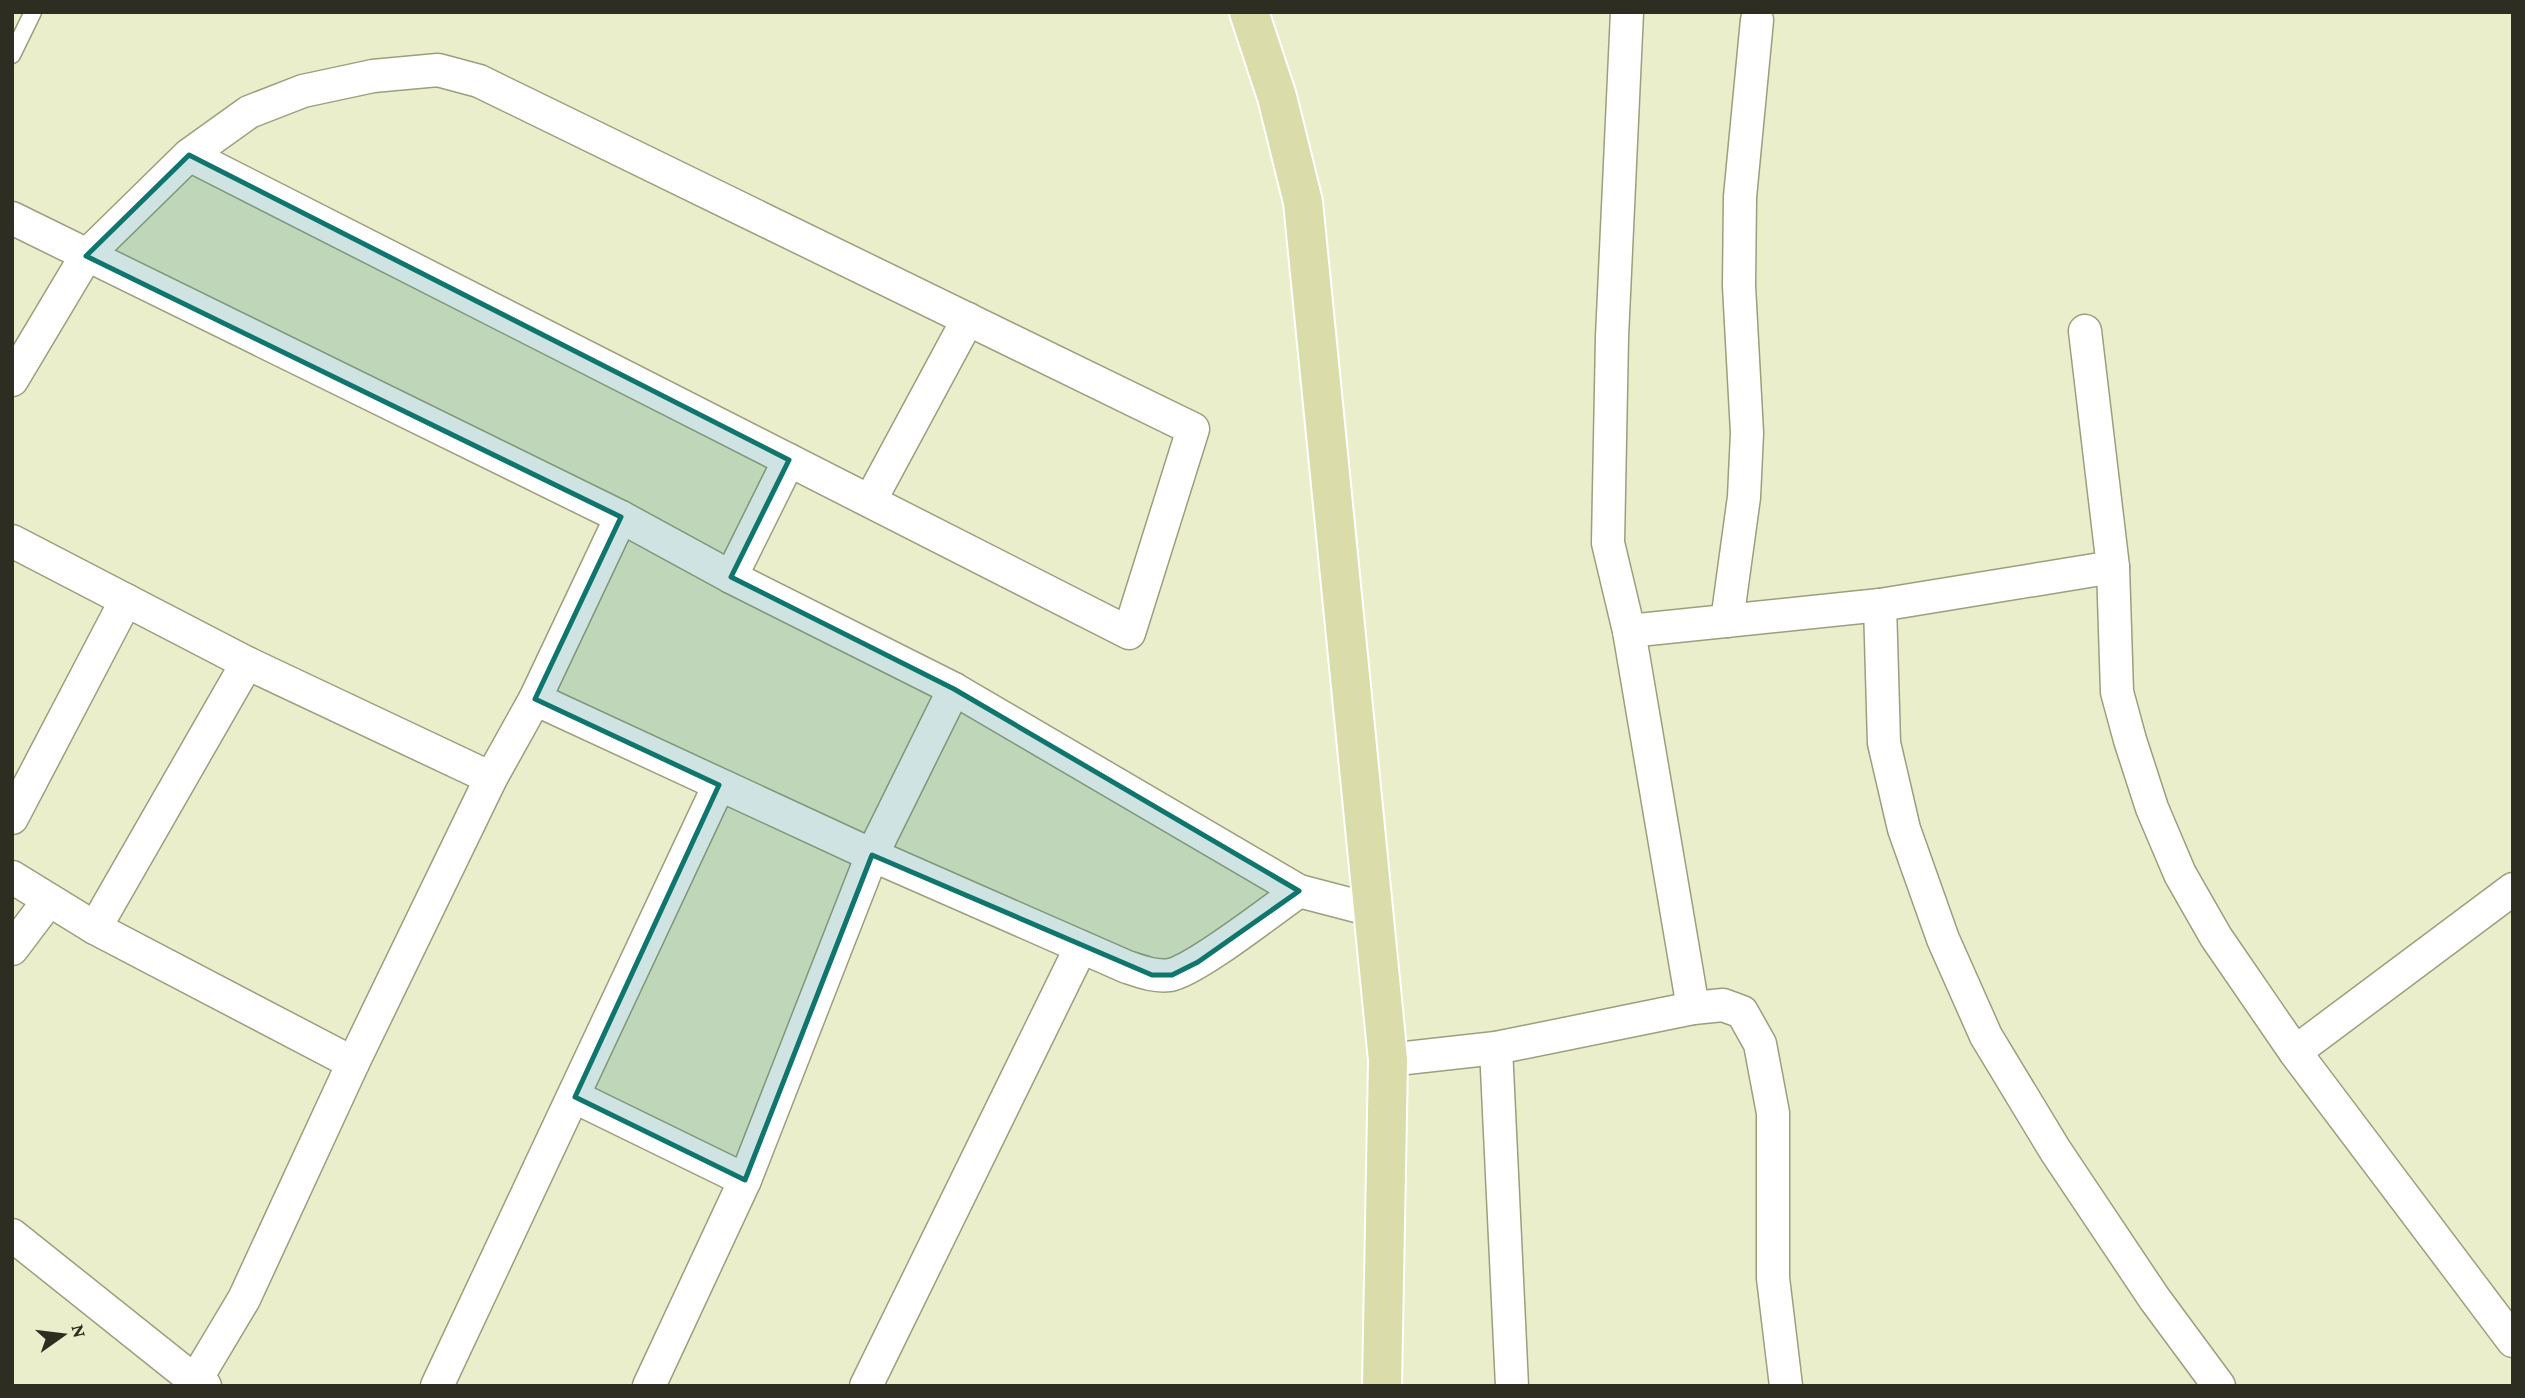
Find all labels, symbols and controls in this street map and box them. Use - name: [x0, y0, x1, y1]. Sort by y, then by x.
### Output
- north arrow: [28, 1300, 98, 1370]
- text: N: [67, 1322, 91, 1340]

